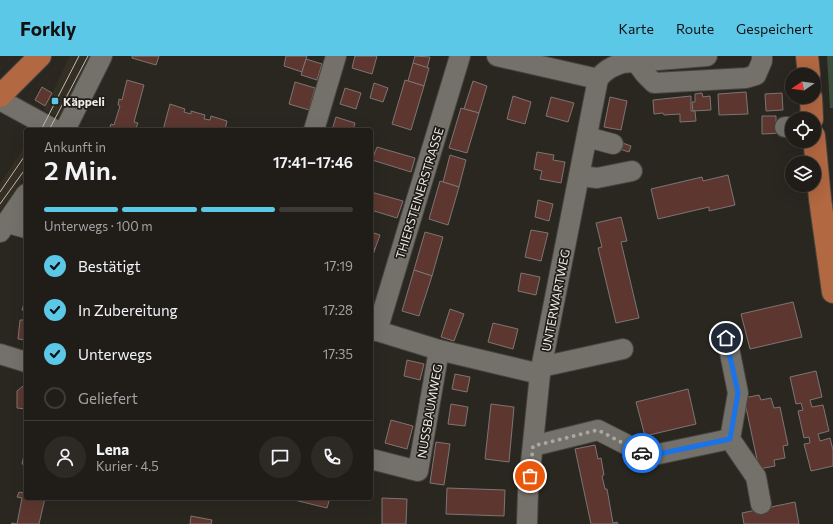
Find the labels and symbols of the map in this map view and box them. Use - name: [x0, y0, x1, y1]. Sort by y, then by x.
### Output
- north arrow: [785, 68, 821, 104]
- place label: Käppeli: [63, 94, 105, 108]
- marker: Käppeli: [50, 96, 60, 106]
- street label: THIERSTEINERSTRASSE: [392, 126, 446, 260]
- street label: UNTERWARTWEG: [538, 248, 572, 352]
- pin: [709, 321, 743, 355]
- street label: NUSSBAUMWEG: [414, 363, 444, 459]
- courier: [622, 433, 662, 473]
- pin: [513, 459, 547, 493]

